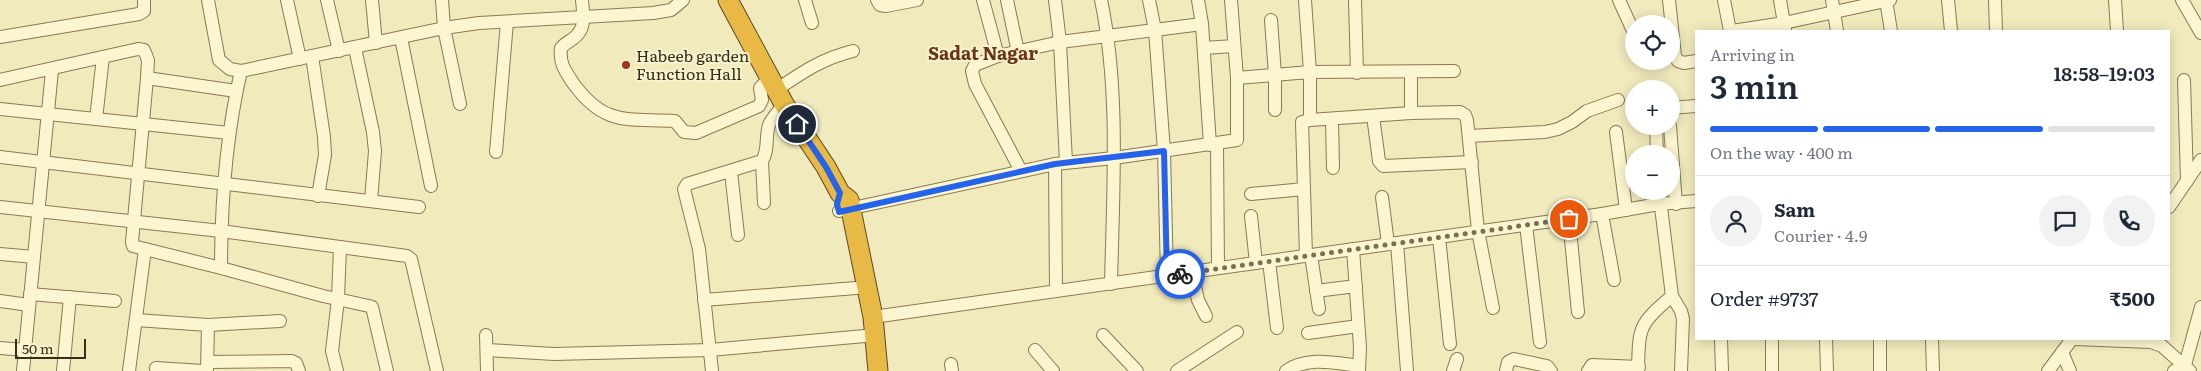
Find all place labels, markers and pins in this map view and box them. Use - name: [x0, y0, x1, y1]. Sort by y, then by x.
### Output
- place label: Habeeb garden Function Hall: [636, 43, 750, 85]
- marker: Habeeb garden Function Hall: [620, 59, 632, 71]
- pin: [776, 103, 818, 145]
- pin: [1548, 198, 1590, 240]

